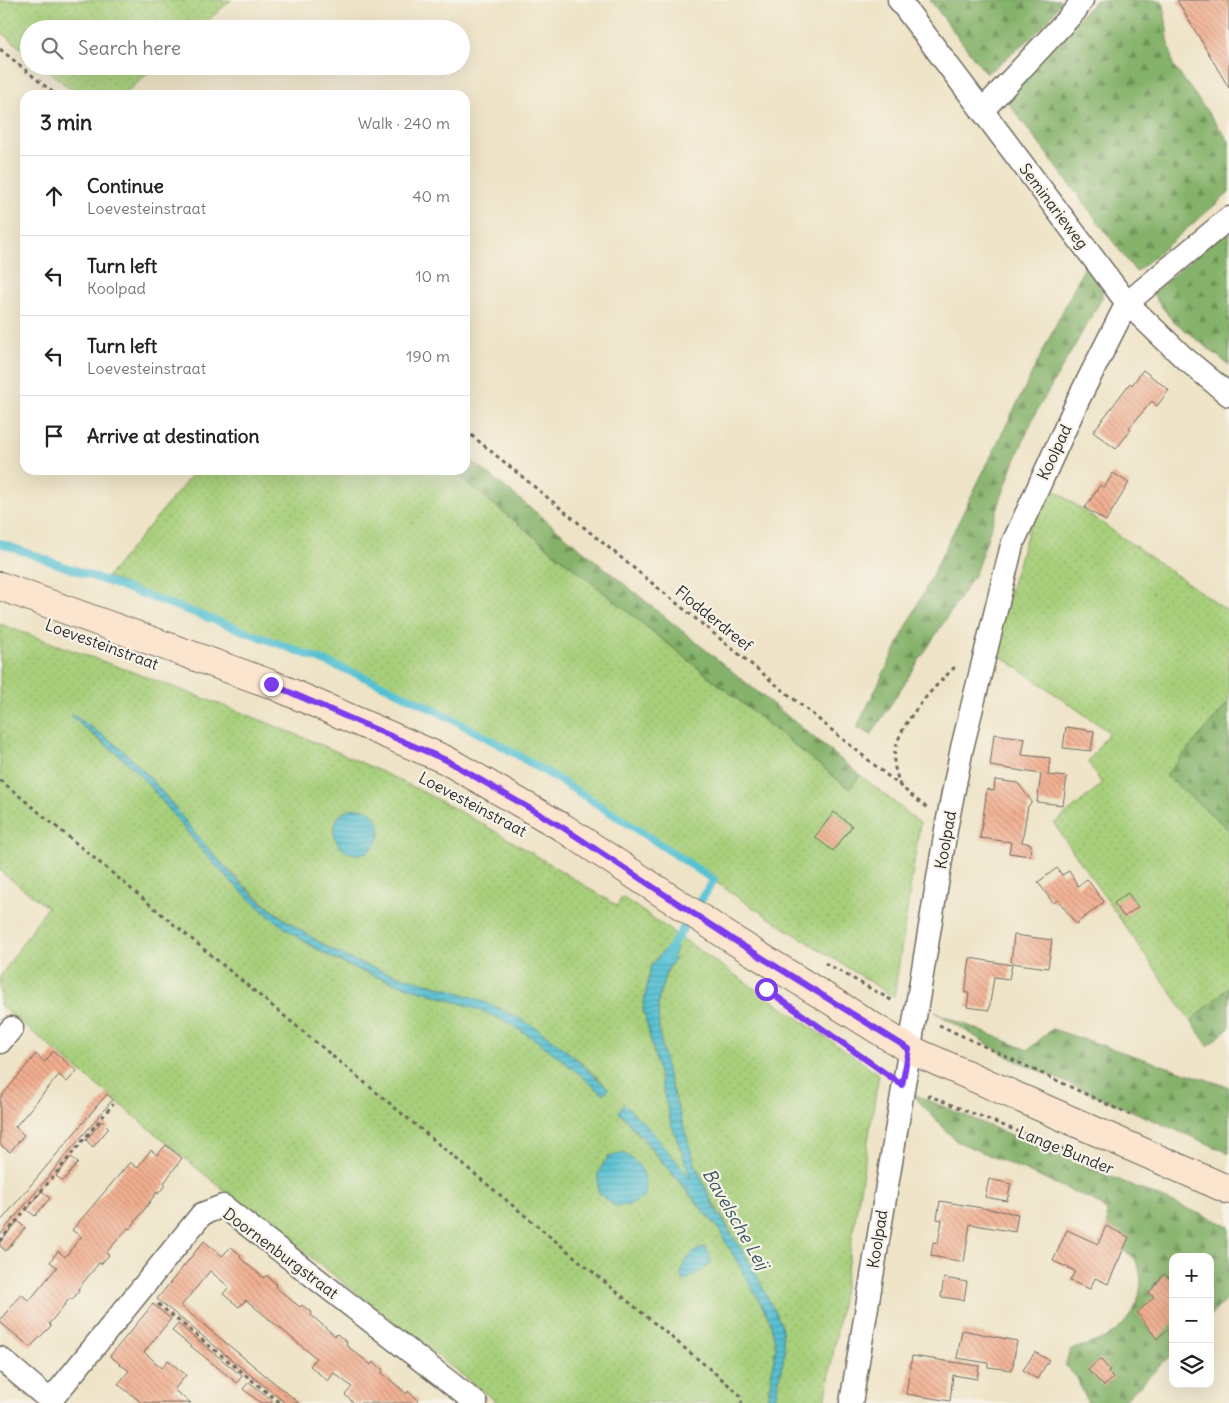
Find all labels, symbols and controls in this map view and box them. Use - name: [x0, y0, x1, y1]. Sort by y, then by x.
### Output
- search box: [20, 20, 470, 75]
- icon: search: [38, 34, 66, 62]
- text: Search here: [78, 36, 181, 60]
- text: 3 min: [40, 109, 92, 136]
- text: Walk · 240 m: [358, 113, 450, 133]
- street label: Seminarieweg: [1015, 159, 1093, 253]
- text: Continue: [87, 174, 164, 198]
- icon: ahead: [40, 182, 68, 210]
- text: 40 m: [412, 186, 450, 206]
- text: Loevesteinstraat: [87, 198, 206, 218]
- text: Turn left: [87, 254, 157, 278]
- icon: left: [40, 262, 68, 290]
- text: 10 m: [415, 266, 450, 286]
- text: Koolpad: [87, 278, 146, 298]
- text: Turn left: [87, 334, 157, 358]
- icon: left: [40, 342, 68, 370]
- text: 190 m: [406, 346, 450, 366]
- text: Loevesteinstraat: [87, 358, 206, 378]
- street label: Koolpad: [1032, 421, 1076, 483]
- icon: arrive: [40, 422, 68, 450]
- text: Arrive at destination: [87, 424, 260, 448]
- street label: Flodderdreef: [671, 581, 757, 656]
- street label: Loevesteinstraat: [43, 614, 162, 674]
- route end: [260, 673, 283, 696]
- street label: Loevesteinstraat: [416, 767, 531, 841]
- street label: Koolpad: [930, 809, 960, 871]
- route start: [755, 978, 778, 1001]
- street label: Lange Bunder: [1015, 1122, 1117, 1179]
- water label: Bavelsche Leij: [698, 1164, 775, 1275]
- street label: Doornenburgstraat: [219, 1203, 343, 1303]
- street label: Koolpad: [863, 1208, 891, 1270]
- map controls: [1169, 1253, 1214, 1388]
- button: +: [1169, 1253, 1214, 1298]
- button: −: [1169, 1298, 1214, 1343]
- button: layers: [1169, 1343, 1214, 1388]

